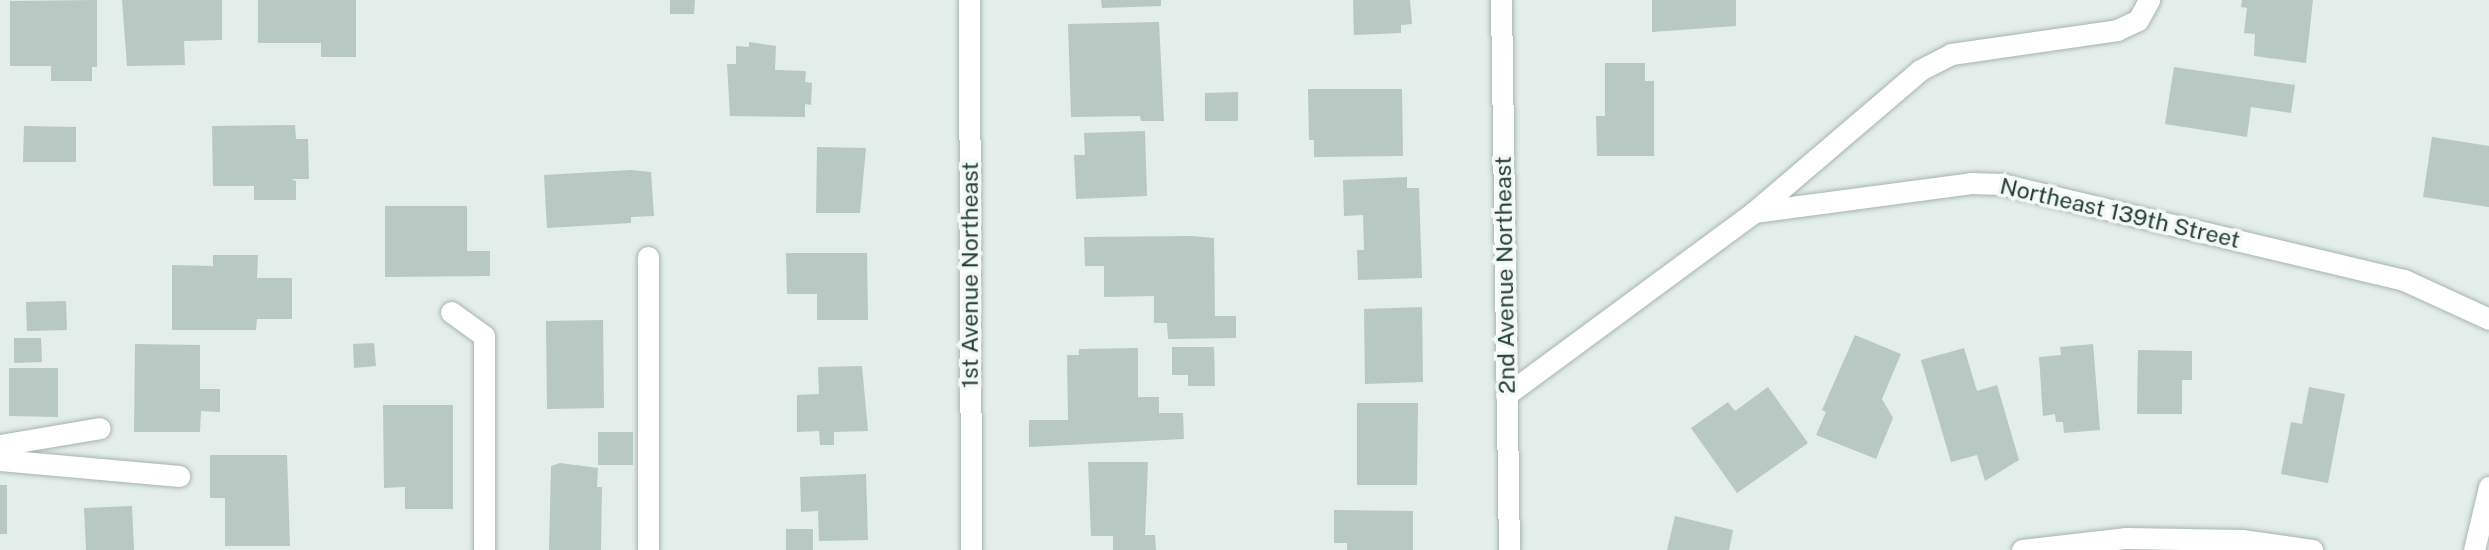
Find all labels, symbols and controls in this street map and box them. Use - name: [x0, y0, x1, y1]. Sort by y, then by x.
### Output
- street label: 2nd Avenue Northeast: [1489, 156, 1521, 394]
- street label: 1st Avenue Northeast: [956, 162, 984, 388]
- street label: Northeast 139th Street: [1997, 172, 2243, 254]

